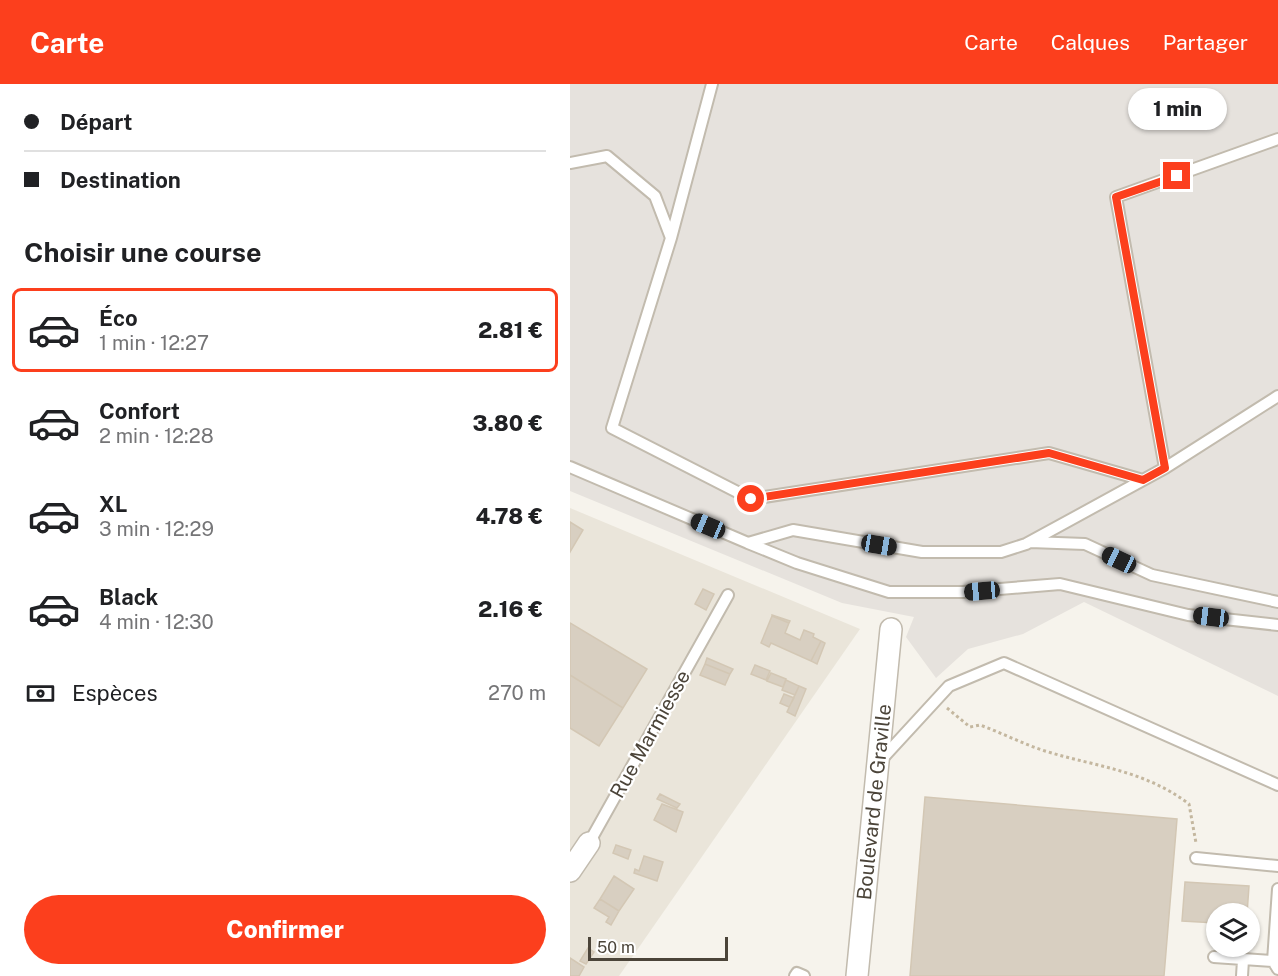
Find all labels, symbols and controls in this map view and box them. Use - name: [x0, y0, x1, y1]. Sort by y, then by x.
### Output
- text: Carte: [30, 26, 104, 59]
- text: Carte: [964, 30, 1018, 55]
- text: Calques: [1051, 30, 1130, 55]
- text: Partager: [1163, 30, 1248, 55]
- callout: 1 min: [1128, 89, 1226, 131]
- text: 1 min: [1153, 97, 1202, 121]
- text: Départ: [60, 109, 132, 135]
- route end: [1163, 162, 1190, 189]
- text: Destination: [60, 167, 181, 193]
- text: Choisir une course: [24, 236, 262, 268]
- icon: car: [27, 303, 81, 357]
- text: Éco: [99, 305, 138, 331]
- text: 2.81 €: [478, 317, 543, 343]
- text: 1 min · 12:27: [99, 331, 209, 355]
- icon: car: [27, 396, 81, 450]
- text: Confort: [99, 398, 180, 424]
- text: 3.80 €: [473, 410, 543, 436]
- text: 2 min · 12:28: [99, 424, 214, 448]
- route start: [737, 485, 764, 512]
- icon: car: [27, 489, 81, 543]
- text: XL: [99, 491, 127, 517]
- text: 4.78 €: [475, 503, 543, 529]
- car: [688, 511, 728, 541]
- text: 3 min · 12:29: [99, 517, 214, 541]
- car: [860, 533, 898, 557]
- car: [1099, 544, 1139, 576]
- car: [963, 580, 1001, 602]
- icon: car: [27, 582, 81, 636]
- text: Black: [99, 584, 158, 610]
- text: 2.16 €: [478, 596, 543, 622]
- car: [1192, 606, 1230, 628]
- text: 4 min · 12:30: [99, 610, 214, 634]
- street label: Rue Marmiesse: [605, 666, 695, 802]
- icon: cash: [24, 677, 57, 710]
- text: Espèces: [72, 680, 158, 706]
- text: 270 m: [488, 681, 546, 705]
- street label: Boulevard de Graville: [852, 703, 896, 901]
- button: Confirmer: [24, 895, 546, 964]
- map controls: [1206, 903, 1260, 957]
- button: layers: [1206, 903, 1260, 957]
- scale bar: [588, 934, 728, 962]
- text: 50 m: [597, 938, 635, 957]

